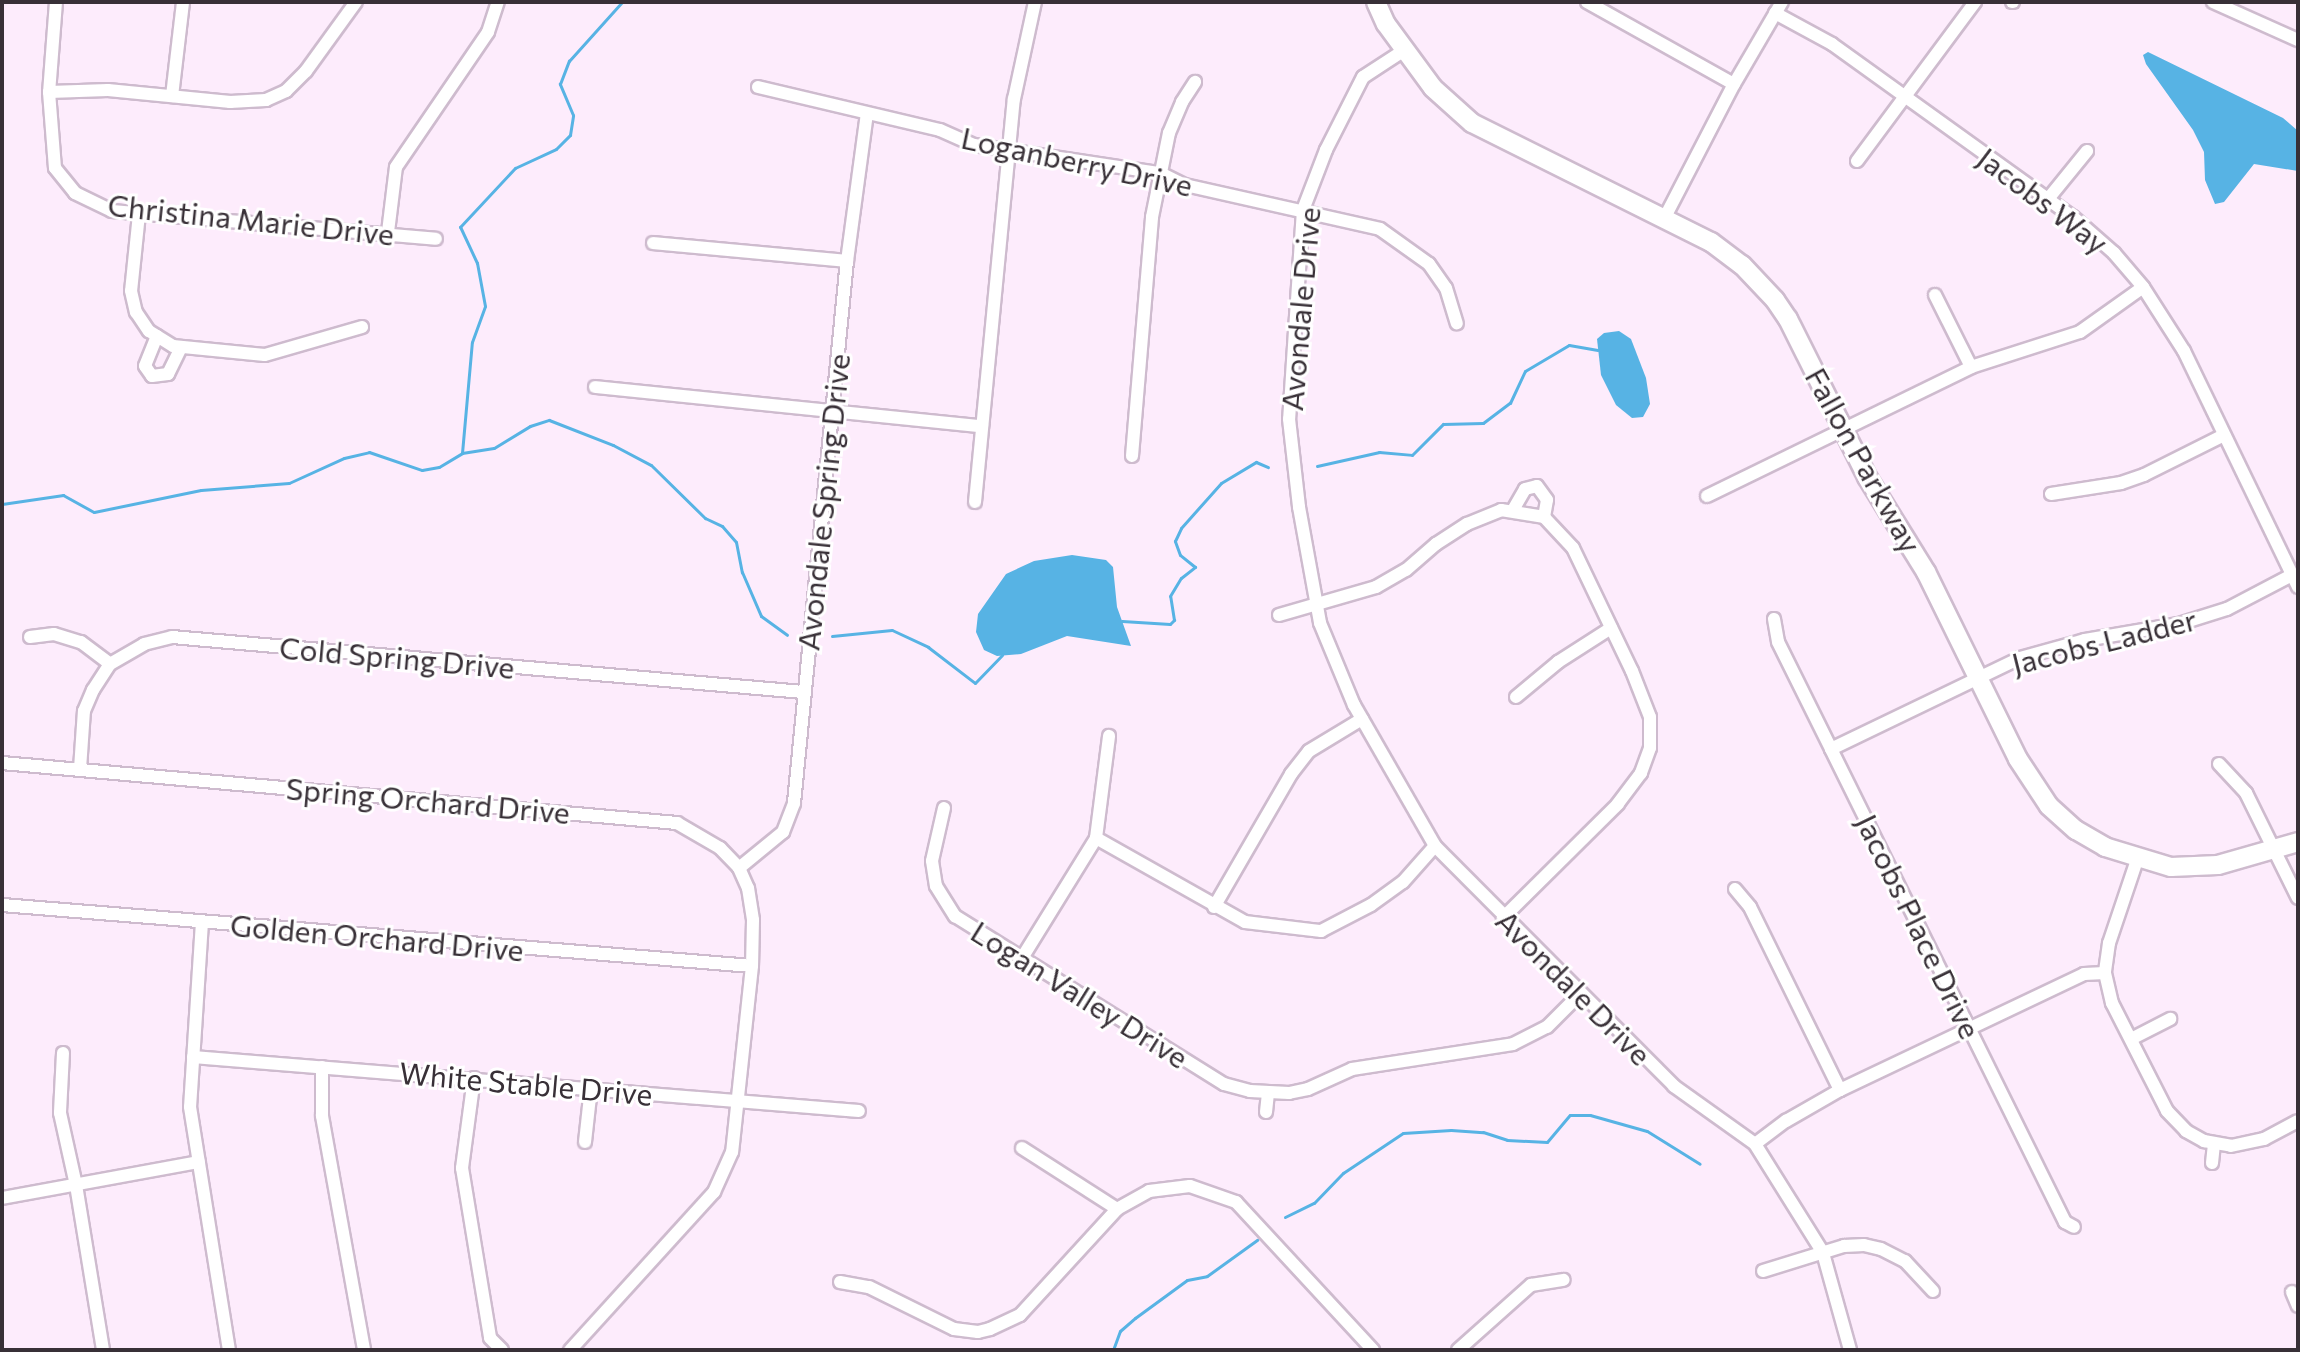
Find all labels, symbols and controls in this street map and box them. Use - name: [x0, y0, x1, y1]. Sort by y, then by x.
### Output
- street label: Loganberry Drive: [958, 119, 1196, 203]
- street label: Jacobs Way: [1971, 139, 2115, 261]
- street label: Christina Marie Drive: [106, 186, 396, 252]
- street label: Avondale Drive: [1273, 206, 1327, 412]
- street label: Avondale Spring Drive: [790, 352, 856, 652]
- street label: Fallon Parkway: [1798, 361, 1930, 559]
- street label: Jacobs Ladder: [2008, 601, 2200, 681]
- street label: Cold Spring Drive: [278, 629, 516, 685]
- street label: Spring Orchard Drive: [285, 770, 571, 830]
- street label: Jacobs Place Drive: [1849, 808, 1989, 1044]
- street label: Avondale Drive: [1489, 902, 1659, 1072]
- street label: Golden Orchard Drive: [229, 906, 525, 968]
- street label: Logan Valley Drive: [965, 913, 1195, 1075]
- street label: White Stable Drive: [398, 1054, 654, 1112]

